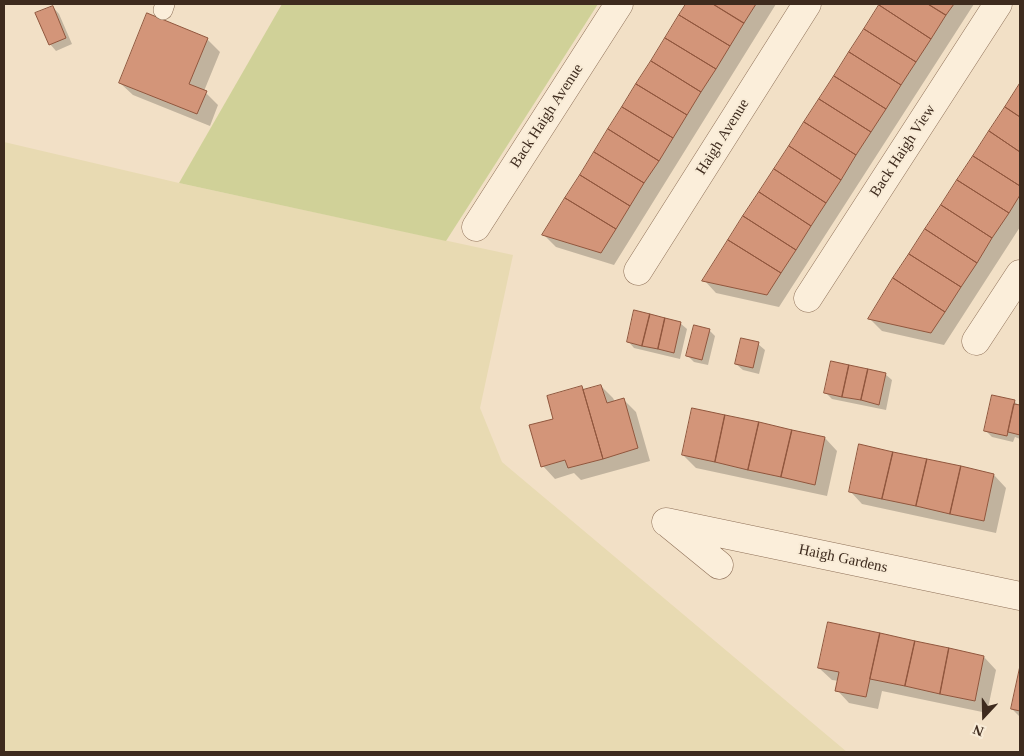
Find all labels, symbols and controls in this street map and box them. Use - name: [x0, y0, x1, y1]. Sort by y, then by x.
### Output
- street label: Back Haigh Avenue: [507, 61, 587, 171]
- street label: Haigh Avenue: [693, 96, 753, 178]
- street label: Back Haigh View: [866, 101, 940, 201]
- street label: Haigh Gardens: [797, 541, 889, 577]
- north arrow: [959, 691, 1009, 741]
- text: N: [971, 722, 986, 739]

